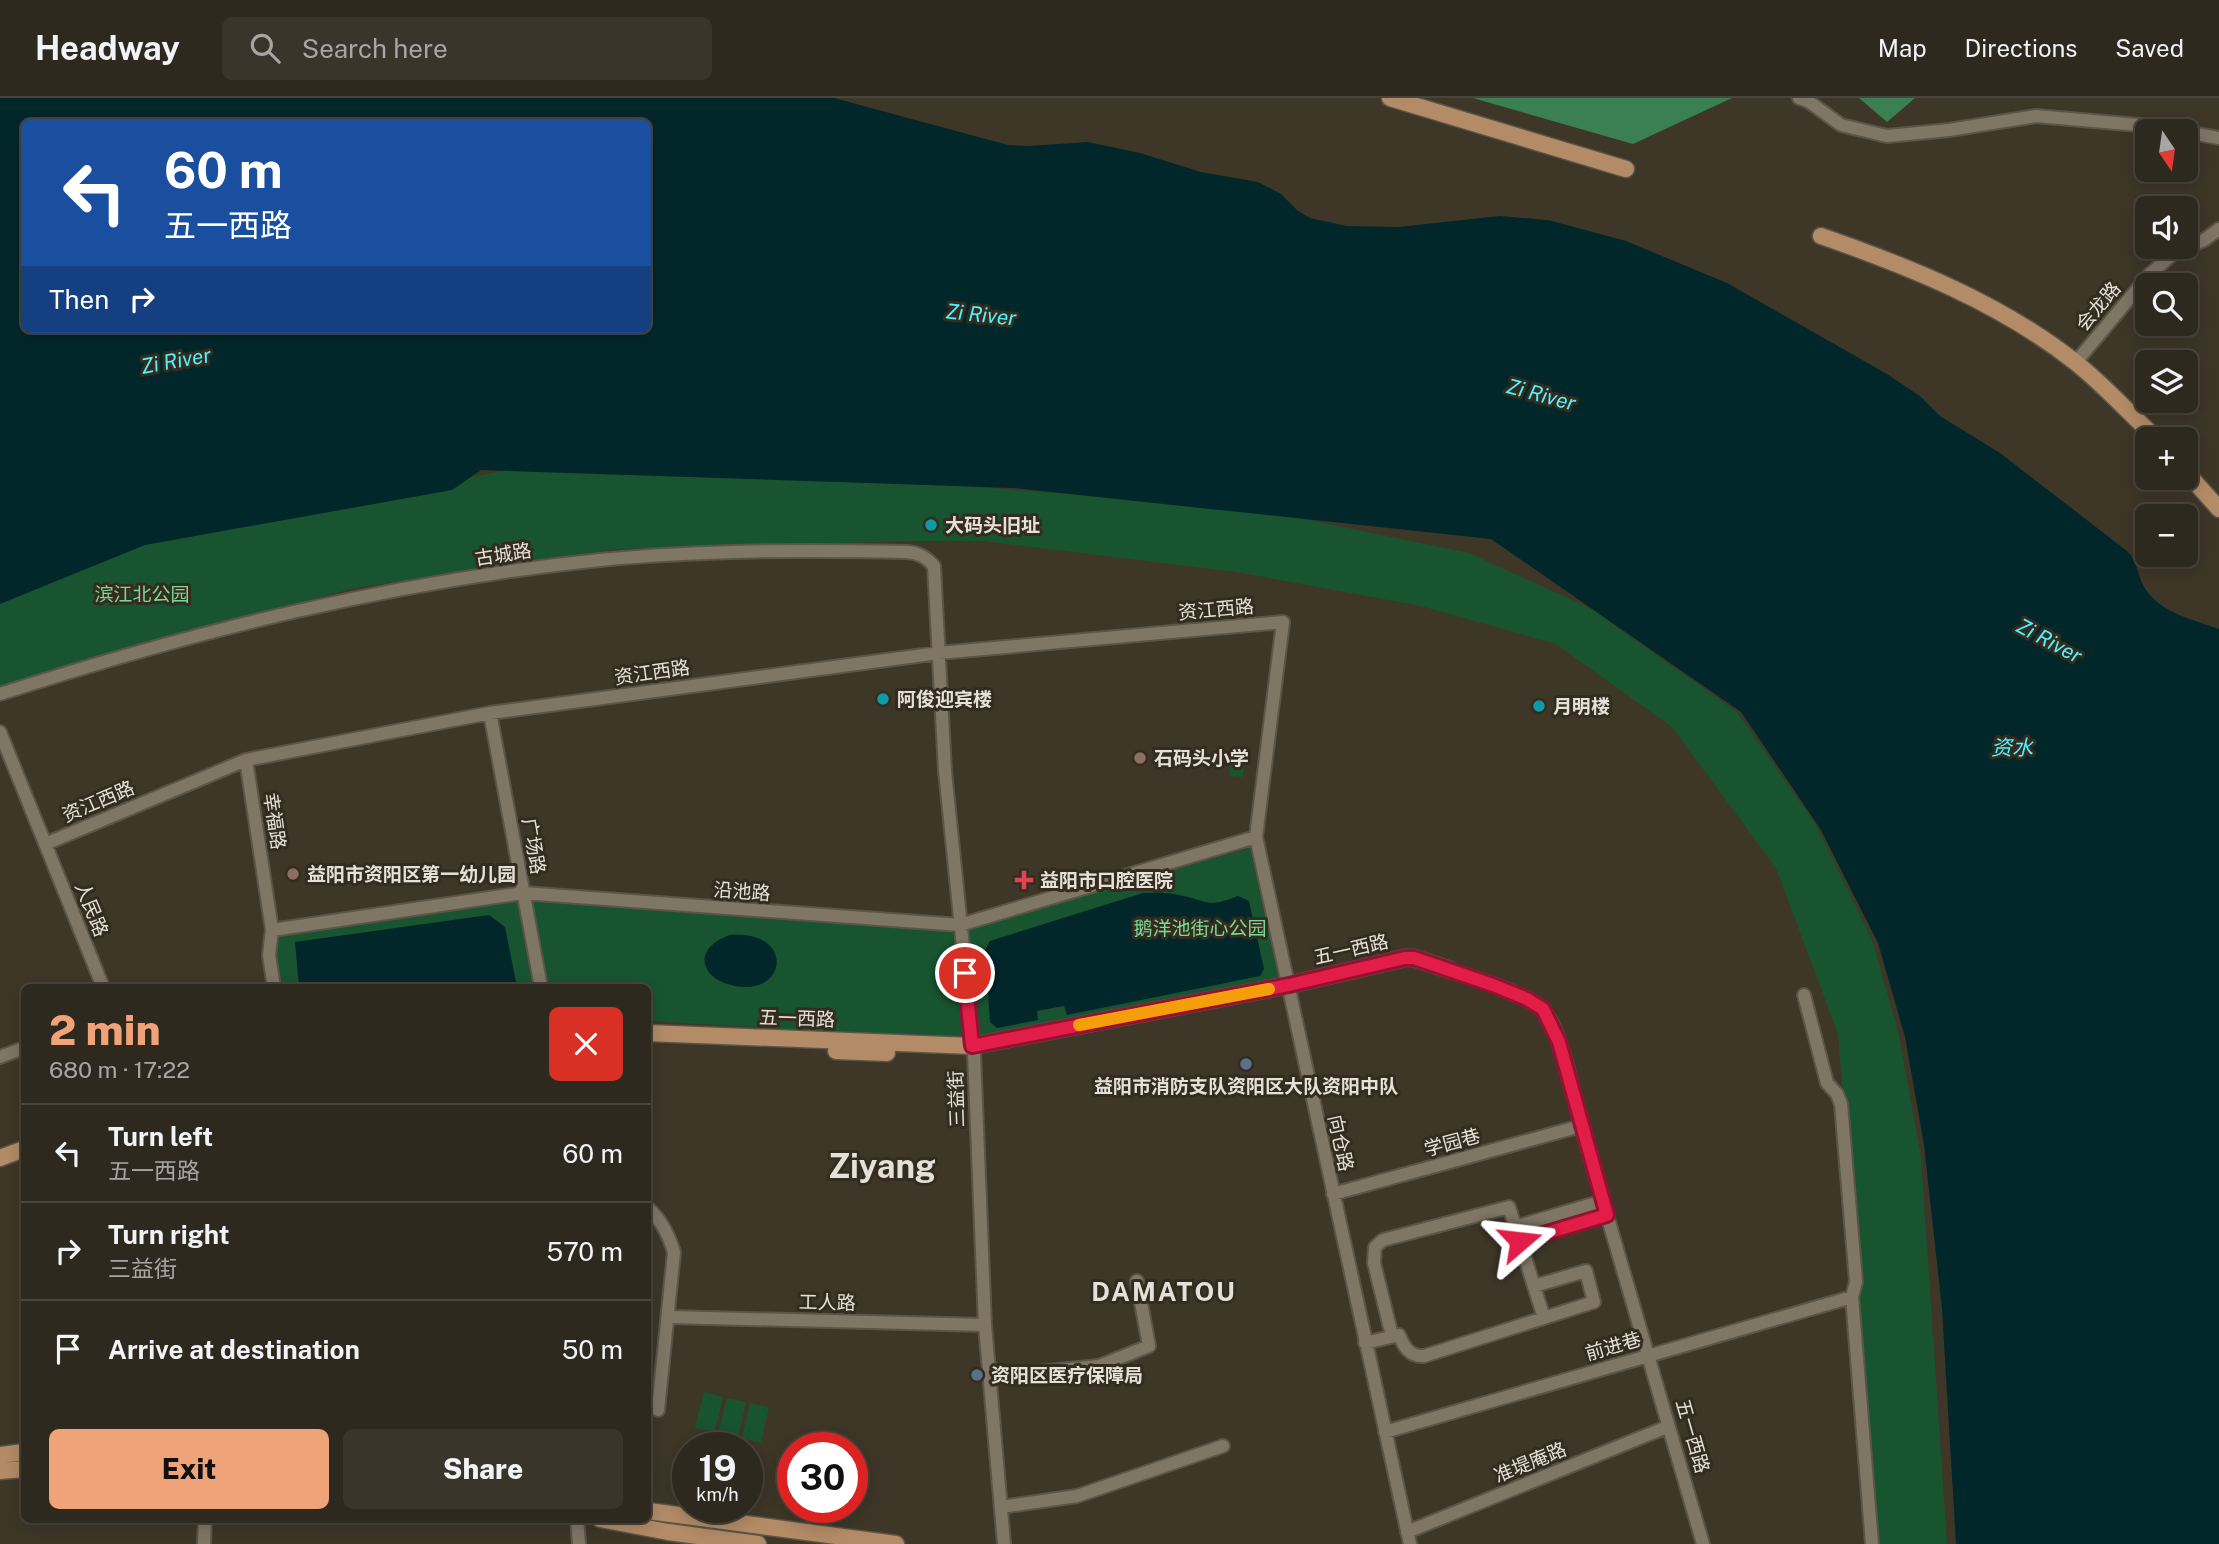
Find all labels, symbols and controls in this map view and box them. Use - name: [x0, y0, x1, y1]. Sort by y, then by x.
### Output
- search box: [222, 17, 712, 80]
- text: Headway: [35, 29, 180, 67]
- icon: search: [246, 29, 284, 67]
- text: Search here: [302, 33, 448, 64]
- text: Map: [1878, 34, 1927, 62]
- text: Directions: [1965, 34, 2077, 62]
- text: Saved: [2115, 34, 2184, 62]
- north arrow: [2135, 119, 2198, 182]
- map controls: [2135, 119, 2198, 567]
- text: 60 m: [164, 141, 283, 199]
- icon: left: [49, 147, 140, 238]
- button: sound: [2135, 196, 2198, 259]
- text: 五一西路: [164, 207, 292, 244]
- button: search: [2135, 273, 2198, 336]
- street label: 会龙路: [2071, 277, 2125, 335]
- icon: right: [123, 280, 161, 318]
- text: Then: [49, 284, 109, 315]
- water label: Zi River: [945, 298, 1019, 331]
- water label: Zi River: [139, 342, 214, 379]
- button: layers: [2135, 350, 2198, 413]
- water label: Zi River: [1504, 373, 1580, 416]
- button: +: [2135, 427, 2198, 490]
- button: −: [2135, 504, 2198, 567]
- place label: 大码头旧址: [945, 514, 1040, 536]
- marker: 大码头旧址: [923, 517, 939, 533]
- street label: 古城路: [473, 539, 533, 569]
- park label: 滨江北公园: [94, 583, 190, 605]
- street label: 资江西路: [1177, 595, 1255, 623]
- water label: Zi River: [2012, 613, 2087, 669]
- street label: 资江西路: [613, 656, 691, 688]
- place label: 阿俊迎宾楼: [897, 688, 992, 710]
- marker: 阿俊迎宾楼: [875, 691, 891, 707]
- place label: 月明楼: [1553, 695, 1610, 717]
- marker: 月明楼: [1531, 698, 1547, 714]
- water label: 资水: [1991, 735, 2034, 760]
- place label: 石码头小学: [1154, 747, 1249, 769]
- marker: 石码头小学: [1132, 750, 1148, 766]
- street label: 资江西路: [59, 776, 137, 826]
- street label: 幸福路: [260, 791, 290, 851]
- street label: 广场路: [518, 816, 550, 876]
- place label: 益阳市资阳区第一幼儿园: [307, 863, 516, 885]
- marker: 益阳市资阳区第一幼儿园: [285, 866, 301, 882]
- place label: 益阳市口腔医院: [1040, 869, 1173, 891]
- marker: 益阳市口腔医院: [1014, 870, 1034, 890]
- street label: 人民路: [71, 878, 113, 940]
- street label: 沿池路: [713, 878, 771, 904]
- park label: 鹅洋池街心公园: [1133, 917, 1267, 939]
- street label: 五一西路: [1311, 930, 1391, 968]
- pin: [935, 943, 995, 1003]
- icon: arrive: [946, 954, 984, 992]
- text: 2 min: [49, 1005, 161, 1054]
- street label: 五一西路: [759, 1006, 835, 1030]
- button: close: [549, 1007, 623, 1081]
- text: 680 m · 17:22: [49, 1056, 190, 1083]
- marker: 益阳市消防支队资阳区大队资阳中队: [1238, 1056, 1254, 1072]
- street label: 三益街: [944, 1070, 968, 1128]
- place label: 益阳市消防支队资阳区大队资阳中队: [1094, 1075, 1398, 1097]
- street label: 向仓路: [1324, 1113, 1358, 1173]
- text: Turn left: [108, 1121, 213, 1152]
- street label: 学园巷: [1422, 1124, 1482, 1160]
- icon: left: [49, 1134, 87, 1172]
- text: 60 m: [562, 1138, 623, 1169]
- district label: Ziyang: [828, 1147, 936, 1185]
- text: 五一西路: [108, 1157, 200, 1184]
- position arrow: [1483, 1204, 1557, 1278]
- text: Turn right: [108, 1219, 230, 1250]
- icon: right: [49, 1232, 87, 1270]
- text: 570 m: [547, 1236, 623, 1267]
- text: 三益街: [108, 1255, 177, 1282]
- district label: DAMATOU: [1091, 1276, 1237, 1307]
- street label: 工人路: [798, 1291, 856, 1313]
- street label: 前进巷: [1583, 1328, 1643, 1364]
- icon: arrive: [49, 1330, 87, 1368]
- text: Arrive at destination: [108, 1334, 360, 1365]
- text: 50 m: [562, 1334, 623, 1365]
- place label: 资阳区医疗保障局: [991, 1364, 1143, 1386]
- marker: 资阳区医疗保障局: [969, 1367, 985, 1383]
- street label: 五一西路: [1672, 1396, 1714, 1476]
- button: Exit: [49, 1429, 329, 1509]
- button: Share: [343, 1429, 623, 1509]
- speed limit sign: 30: [777, 1432, 868, 1523]
- street label: 准堤庵路: [1491, 1438, 1569, 1486]
- text: 19: [698, 1448, 737, 1489]
- text: km/h: [696, 1484, 739, 1505]

